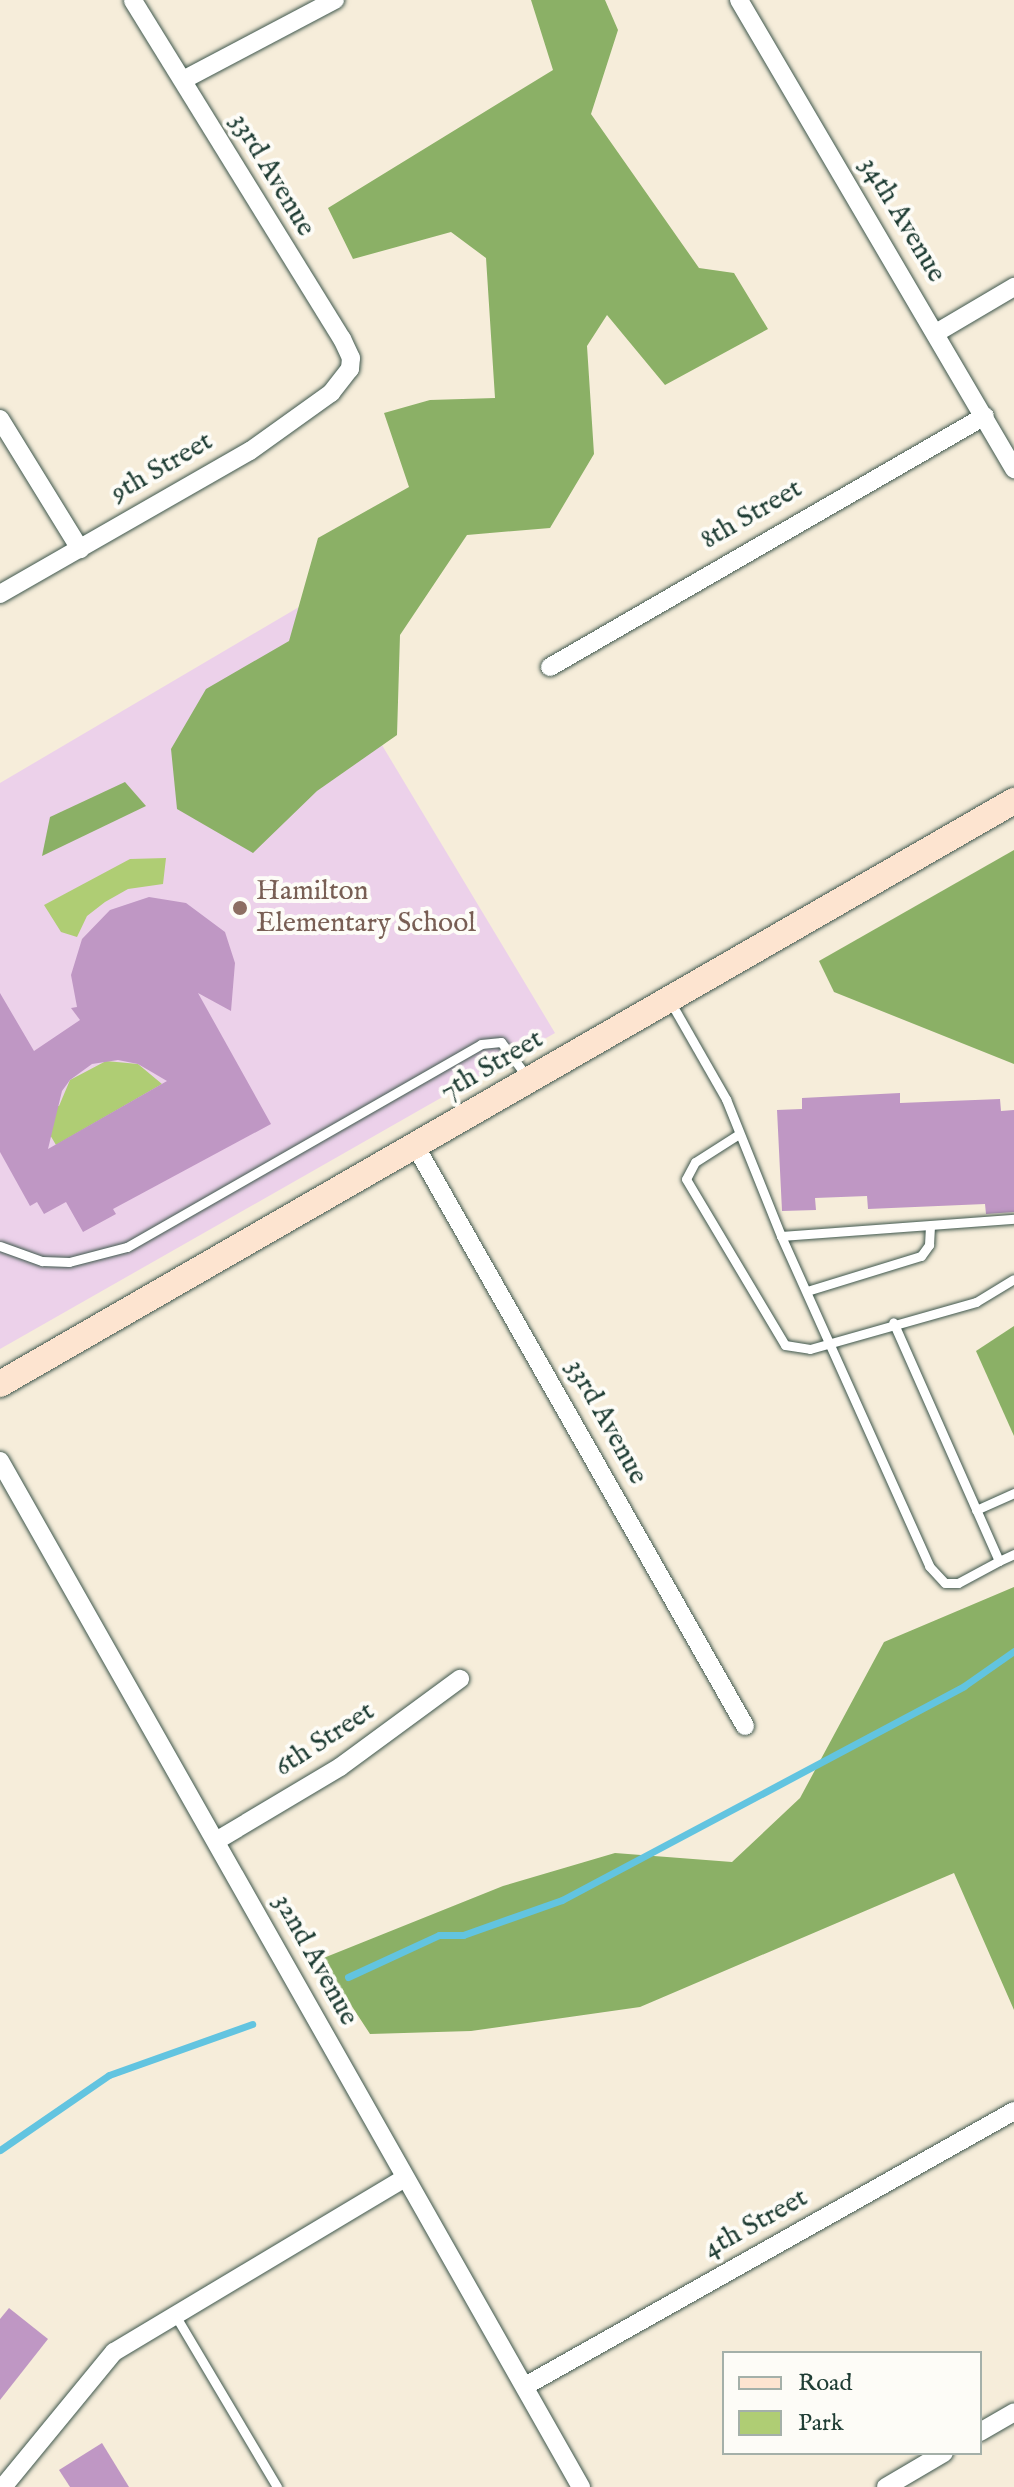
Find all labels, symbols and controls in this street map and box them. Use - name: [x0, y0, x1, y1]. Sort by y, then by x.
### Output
- street label: 33rd Avenue: [222, 107, 322, 243]
- street label: 34th Avenue: [851, 151, 953, 289]
- street label: 9th Street: [105, 425, 219, 511]
- street label: 8th Street: [695, 473, 809, 557]
- place label: Hamilton Elementary School: [256, 875, 476, 941]
- marker: Hamilton Elementary School: [231, 899, 249, 917]
- street label: 7th Street: [435, 1023, 549, 1109]
- street label: 33rd Avenue: [558, 1354, 654, 1490]
- street label: 6th Street: [269, 1695, 381, 1785]
- street label: 32nd Avenue: [265, 1888, 365, 2032]
- street label: 4th Street: [698, 2182, 814, 2266]
- legend: [722, 2351, 982, 2455]
- text: Road: [798, 2368, 852, 2399]
- text: Park: [798, 2408, 844, 2439]

